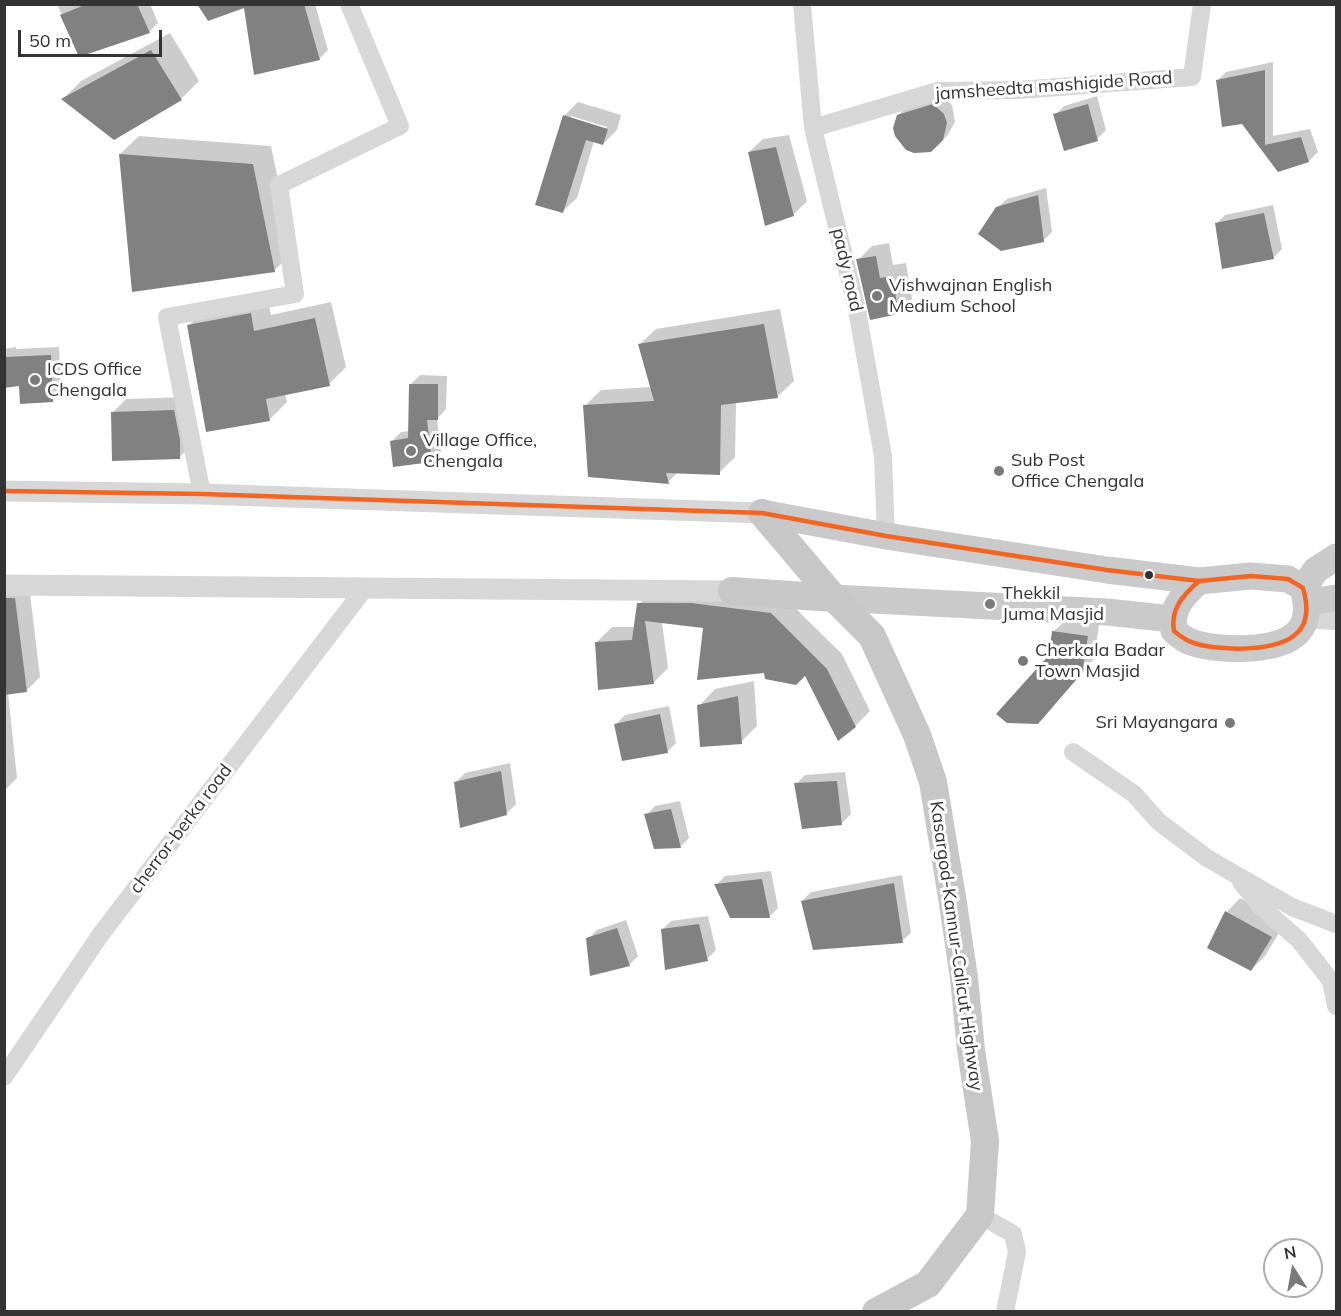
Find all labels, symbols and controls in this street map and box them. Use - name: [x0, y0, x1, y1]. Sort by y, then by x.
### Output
- scale bar: [21, 18, 165, 56]
- text: 50 m: [29, 29, 71, 52]
- street label: jamsheedta mashigide Road: [935, 67, 1173, 105]
- street label: pady road: [827, 226, 867, 314]
- place label: Vishwajnan English Medium School: [889, 275, 1052, 318]
- marker: Vishwajnan English Medium School: [870, 289, 884, 303]
- place label: ICDS Office Chengala: [47, 359, 142, 401]
- marker: ICDS Office Chengala: [28, 373, 42, 387]
- place label: Village Office, Chengala: [423, 430, 537, 472]
- marker: Village Office, Chengala: [404, 444, 418, 458]
- place label: Sub Post Office Chengala: [1011, 450, 1144, 492]
- marker: Sub Post Office Chengala: [992, 464, 1006, 478]
- unlabelled marker: [1143, 569, 1155, 581]
- place label: Thekkil Juma Masjid: [1002, 583, 1104, 626]
- marker: Thekkil Juma Masjid: [983, 597, 997, 611]
- place label: Cherkala Badar Town Masjid: [1035, 640, 1165, 682]
- marker: Cherkala Badar Town Masjid: [1016, 654, 1030, 668]
- place label: Sri Mayangara: [1095, 712, 1218, 734]
- marker: Sri Mayangara: [1223, 716, 1237, 730]
- street label: cherror-berka road: [125, 760, 237, 898]
- street label: Kasargod-Kannur-Calicut Highway: [925, 800, 987, 1092]
- north arrow: [1263, 1238, 1323, 1298]
- text: N: [1282, 1241, 1298, 1263]

